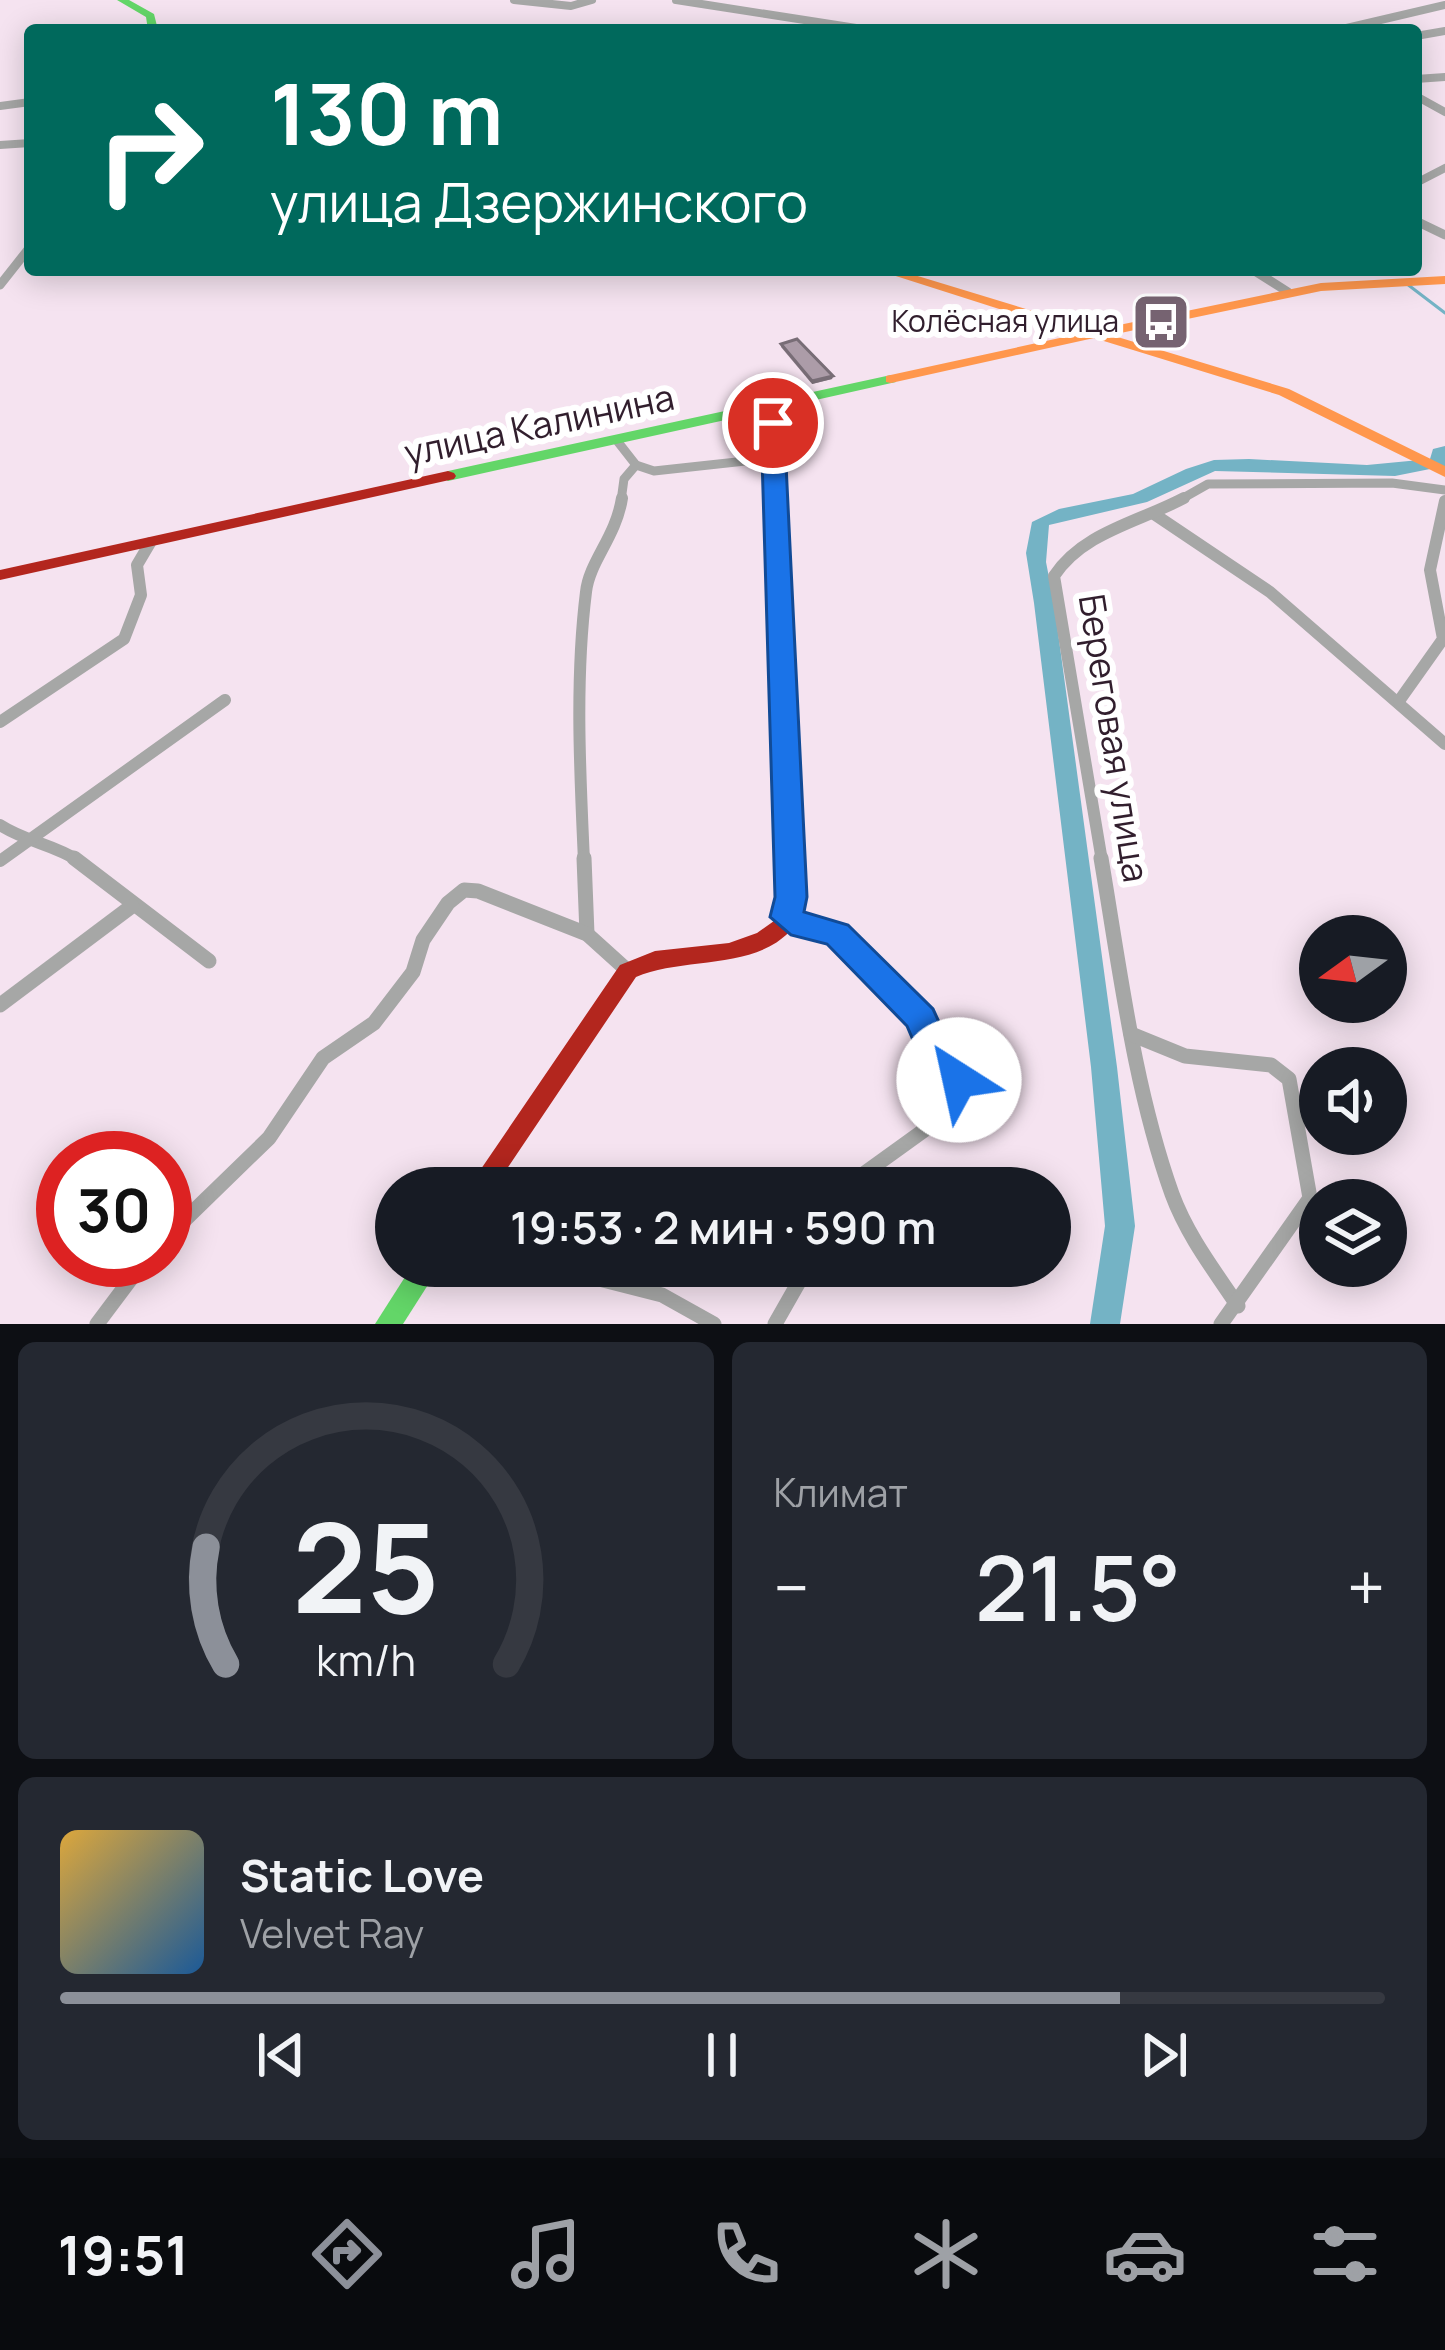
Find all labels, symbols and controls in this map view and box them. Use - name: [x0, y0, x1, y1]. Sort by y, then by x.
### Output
- text: 130 m: [270, 55, 503, 170]
- icon: right: [72, 72, 228, 228]
- text: улица Дзержинского: [270, 164, 808, 238]
- bus stop icon: Колёсная улица: [1130, 291, 1192, 353]
- place label: Колёсная улица: [892, 300, 1119, 341]
- street label: улица Калинина: [400, 372, 678, 477]
- pin: [722, 372, 824, 474]
- icon: arrive: [740, 390, 806, 456]
- street label: Береговая улица: [1068, 590, 1161, 885]
- north arrow: [1299, 915, 1407, 1023]
- map controls: [1299, 915, 1407, 1287]
- position arrow: [896, 1017, 1022, 1143]
- button: sound: [1299, 1047, 1407, 1155]
- speed limit sign: 30: [36, 1131, 192, 1287]
- button: layers: [1299, 1179, 1407, 1287]
- text: 19:53 · 2 мин · 590 m: [510, 1196, 936, 1258]
- text: Климат: [774, 1465, 908, 1519]
- text: 25: [292, 1480, 439, 1650]
- text: 21.5°: [975, 1525, 1181, 1648]
- text: −: [774, 1542, 809, 1632]
- text: +: [1347, 1542, 1385, 1632]
- text: km/h: [316, 1629, 416, 1688]
- text: Static Love: [240, 1844, 484, 1906]
- text: Velvet Ray: [240, 1906, 424, 1960]
- icon: previous: [248, 2022, 314, 2088]
- icon: pause: [689, 2022, 755, 2088]
- icon: next: [1131, 2022, 1197, 2088]
- icon: directions: [305, 2212, 389, 2296]
- icon: music: [504, 2212, 588, 2296]
- icon: phone: [704, 2212, 788, 2296]
- icon: climate: [904, 2212, 988, 2296]
- icon: car: [1103, 2212, 1187, 2296]
- icon: filters: [1303, 2212, 1387, 2296]
- text: 19:51: [58, 2217, 189, 2291]

